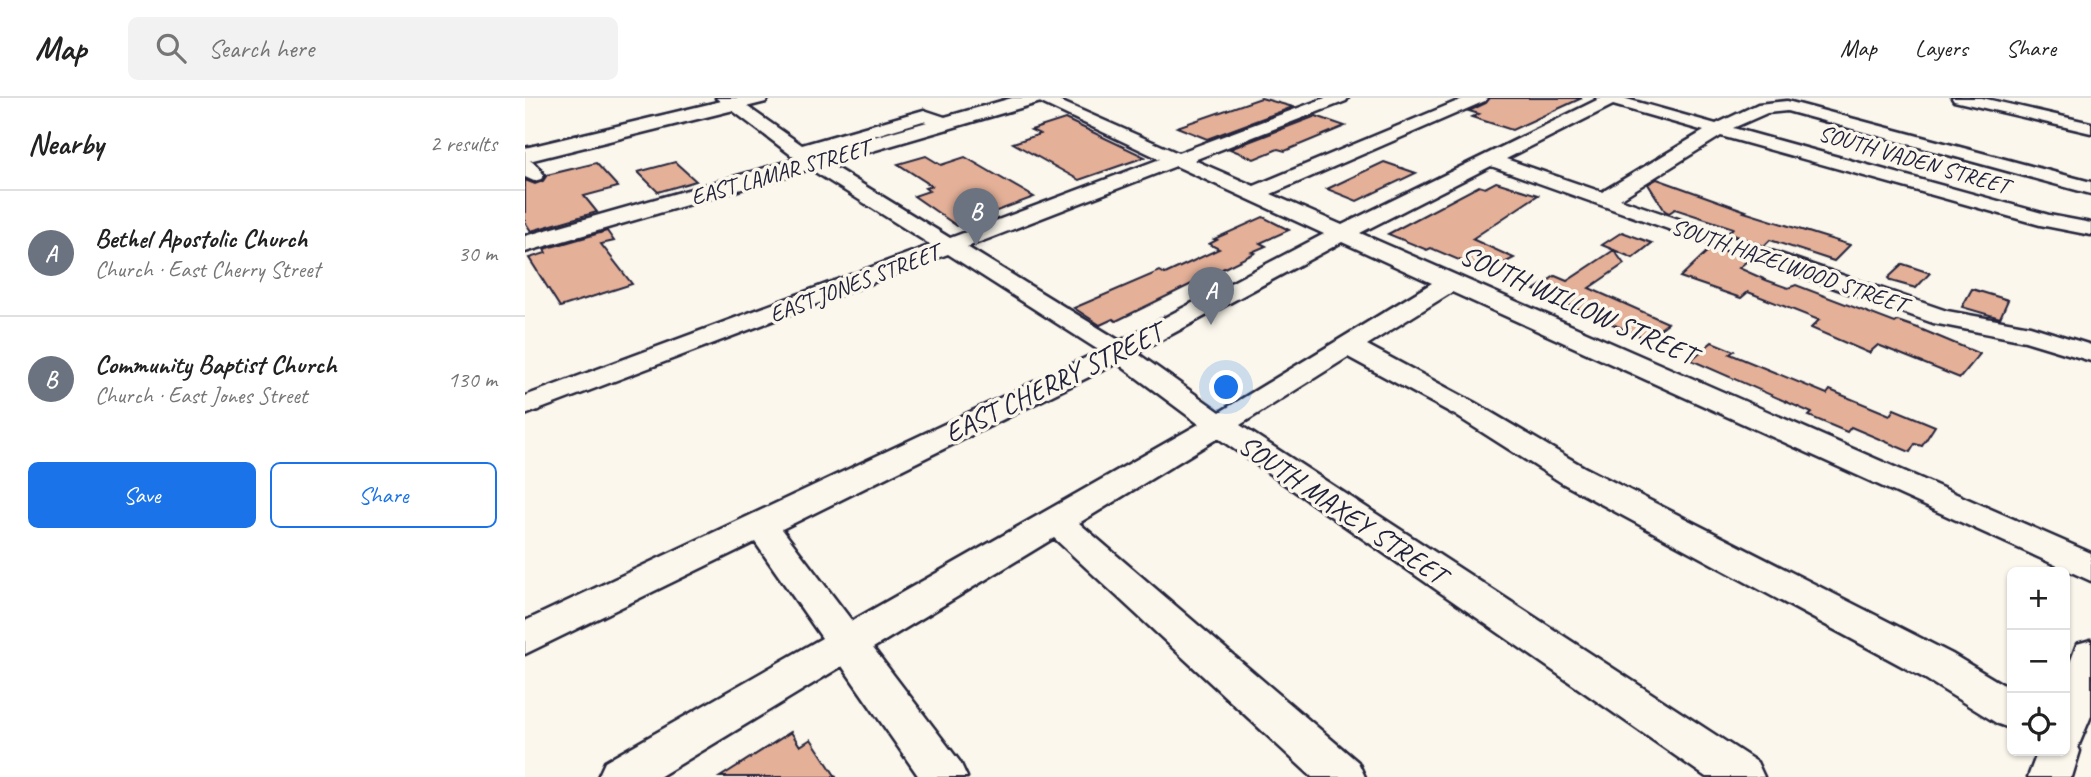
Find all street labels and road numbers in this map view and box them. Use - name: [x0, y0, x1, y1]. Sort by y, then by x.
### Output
- street label: SOUTH VADEN STREET: [1815, 118, 2017, 202]
- street label: EAST LAMAR STREET: [687, 132, 878, 212]
- street label: SOUTH HAZELWOOD STREET: [1668, 212, 1915, 321]
- street label: EAST JONES STREET: [765, 236, 948, 329]
- street label: SOUTH WILLOW STREET: [1455, 237, 1707, 375]
- street label: EAST CHERRY STREET: [939, 312, 1174, 450]
- street label: SOUTH MAXEY STREET: [1232, 427, 1458, 595]

